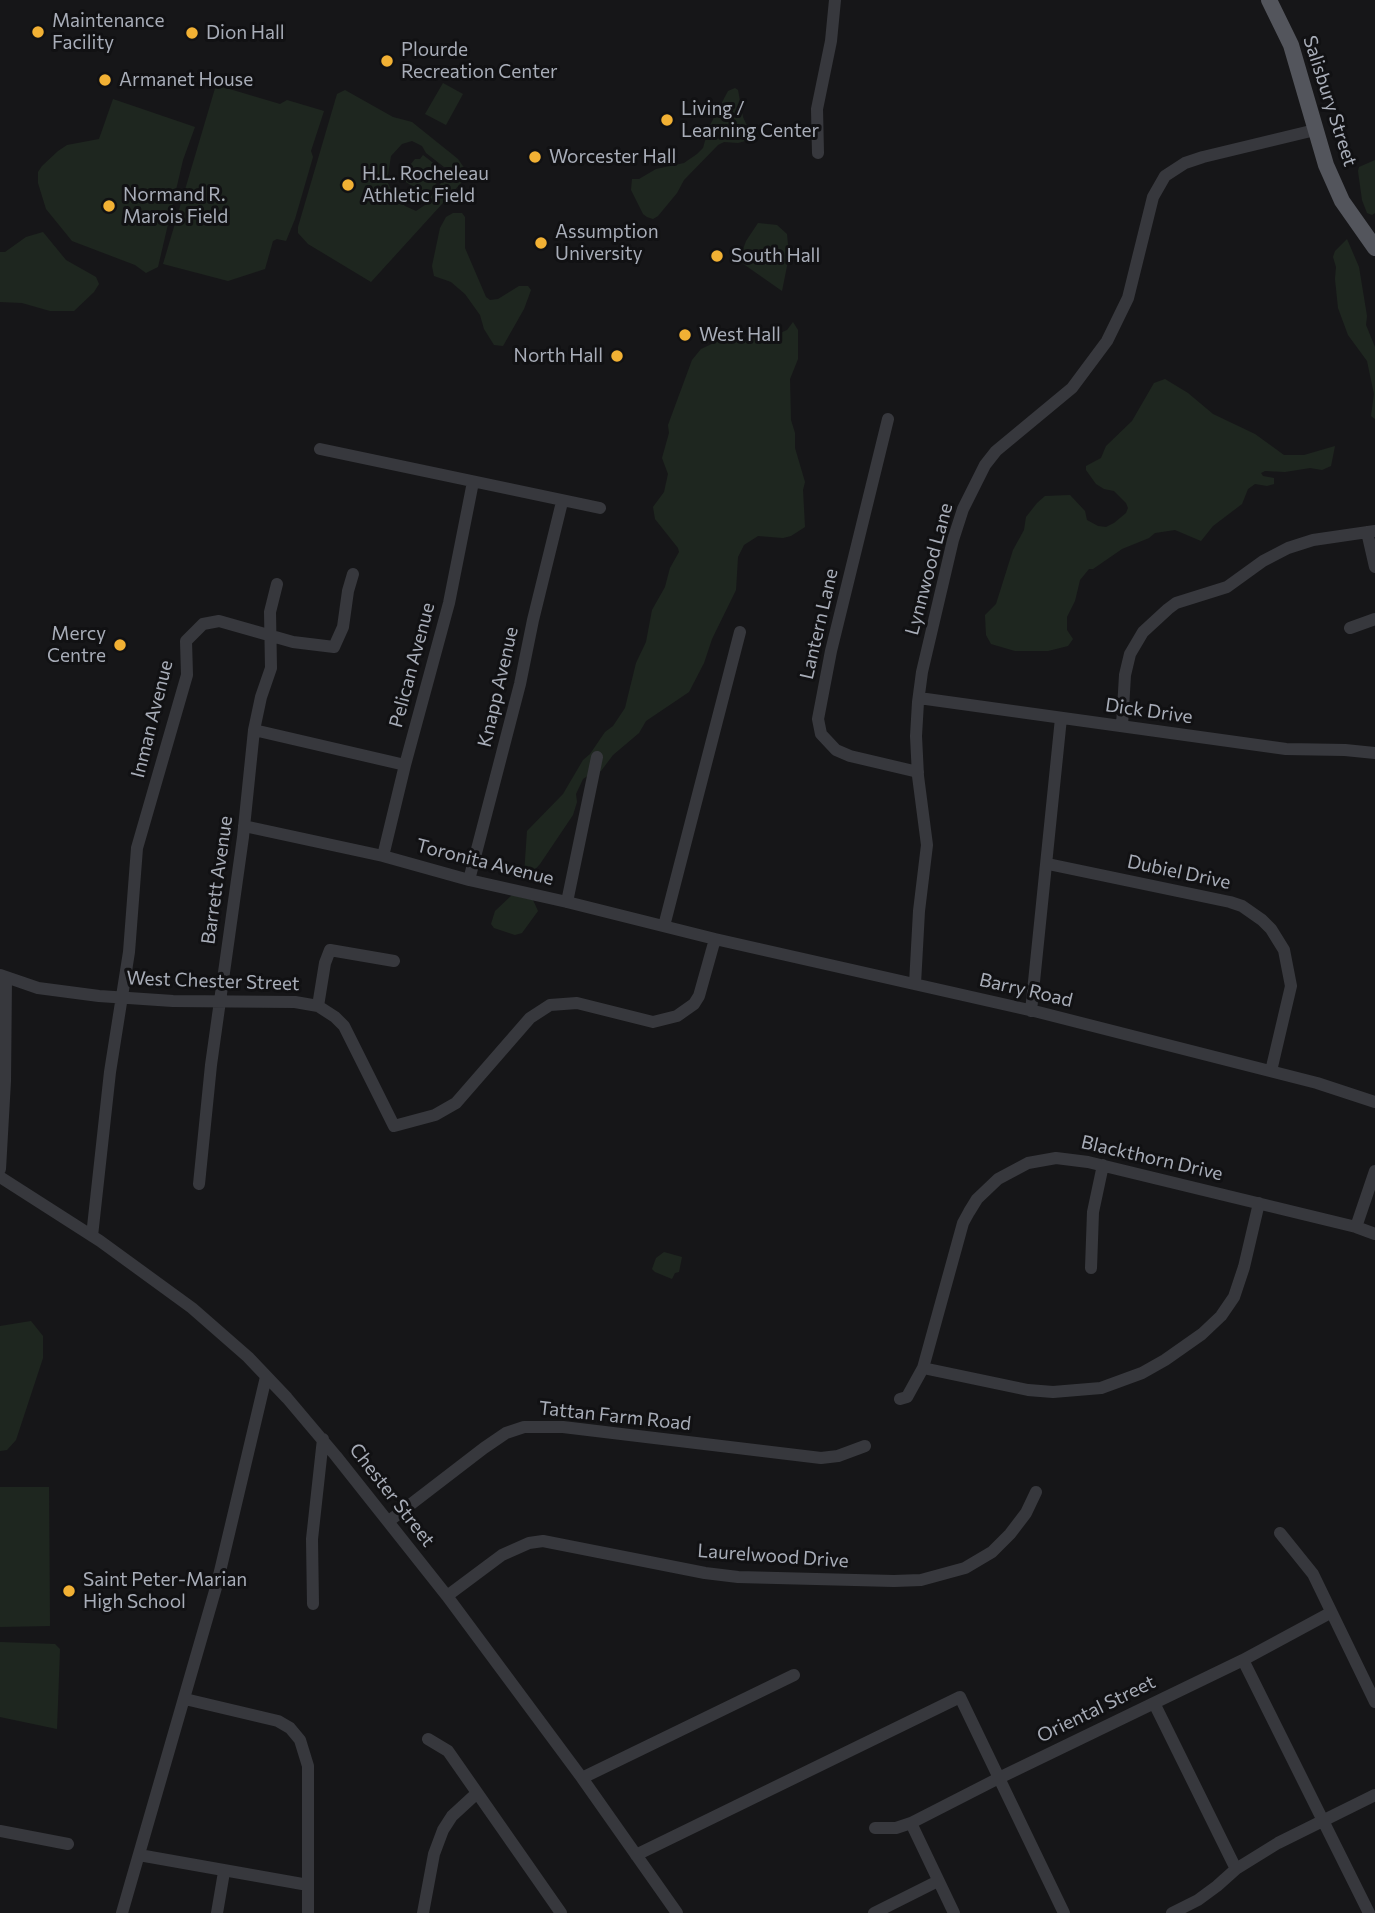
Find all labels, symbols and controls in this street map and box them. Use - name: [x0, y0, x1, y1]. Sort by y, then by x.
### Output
- place label: Maintenance Facility: [52, 10, 165, 54]
- place label: Dion Hall: [206, 22, 285, 44]
- marker: Maintenance Facility: [30, 24, 46, 40]
- marker: Dion Hall: [184, 25, 200, 41]
- street label: Salisbury Street: [1298, 33, 1362, 169]
- place label: Plourde Recreation Center: [401, 39, 557, 83]
- marker: Plourde Recreation Center: [379, 53, 395, 69]
- place label: Armanet House: [119, 69, 253, 91]
- marker: Armanet House: [97, 72, 113, 88]
- place label: Living / Learning Center: [681, 98, 819, 142]
- marker: Living / Learning Center: [659, 112, 675, 128]
- place label: Worcester Hall: [549, 146, 676, 168]
- marker: Worcester Hall: [527, 149, 543, 165]
- place label: H.L. Rocheleau Athletic Field: [362, 163, 489, 207]
- marker: H.L. Rocheleau Athletic Field: [340, 177, 356, 193]
- place label: Normand R. Marois Field: [123, 184, 228, 228]
- marker: Normand R. Marois Field: [101, 198, 117, 214]
- place label: Assumption University: [555, 221, 659, 265]
- marker: Assumption University: [533, 235, 549, 251]
- place label: South Hall: [731, 245, 820, 267]
- marker: South Hall: [709, 248, 725, 264]
- place label: West Hall: [699, 324, 781, 346]
- marker: West Hall: [677, 327, 693, 343]
- place label: North Hall: [514, 345, 603, 367]
- marker: North Hall: [609, 348, 625, 364]
- street label: Lynnwood Lane: [900, 501, 958, 637]
- street label: Lantern Lane: [795, 566, 843, 682]
- street label: Pelican Avenue: [384, 600, 440, 730]
- place label: Mercy Centre: [47, 623, 106, 667]
- street label: Knapp Avenue: [473, 624, 523, 750]
- marker: Mercy Centre: [112, 637, 128, 653]
- street label: Inman Avenue: [126, 658, 178, 780]
- street label: Dick Drive: [1104, 694, 1194, 728]
- street label: Barrett Avenue: [197, 814, 237, 946]
- street label: Toronita Avenue: [414, 834, 556, 890]
- street label: Dubiel Drive: [1125, 850, 1233, 894]
- street label: West Chester Street: [126, 967, 300, 995]
- street label: Barry Road: [977, 968, 1075, 1012]
- street label: Blackthorn Drive: [1079, 1131, 1225, 1185]
- street label: Tattan Farm Road: [538, 1397, 692, 1435]
- street label: Chester Street: [344, 1439, 440, 1551]
- street label: Laurelwood Drive: [697, 1539, 849, 1573]
- place label: Saint Peter-Marian High School: [83, 1569, 247, 1613]
- marker: Saint Peter-Marian High School: [61, 1583, 77, 1599]
- street label: Oriental Street: [1033, 1671, 1159, 1747]

